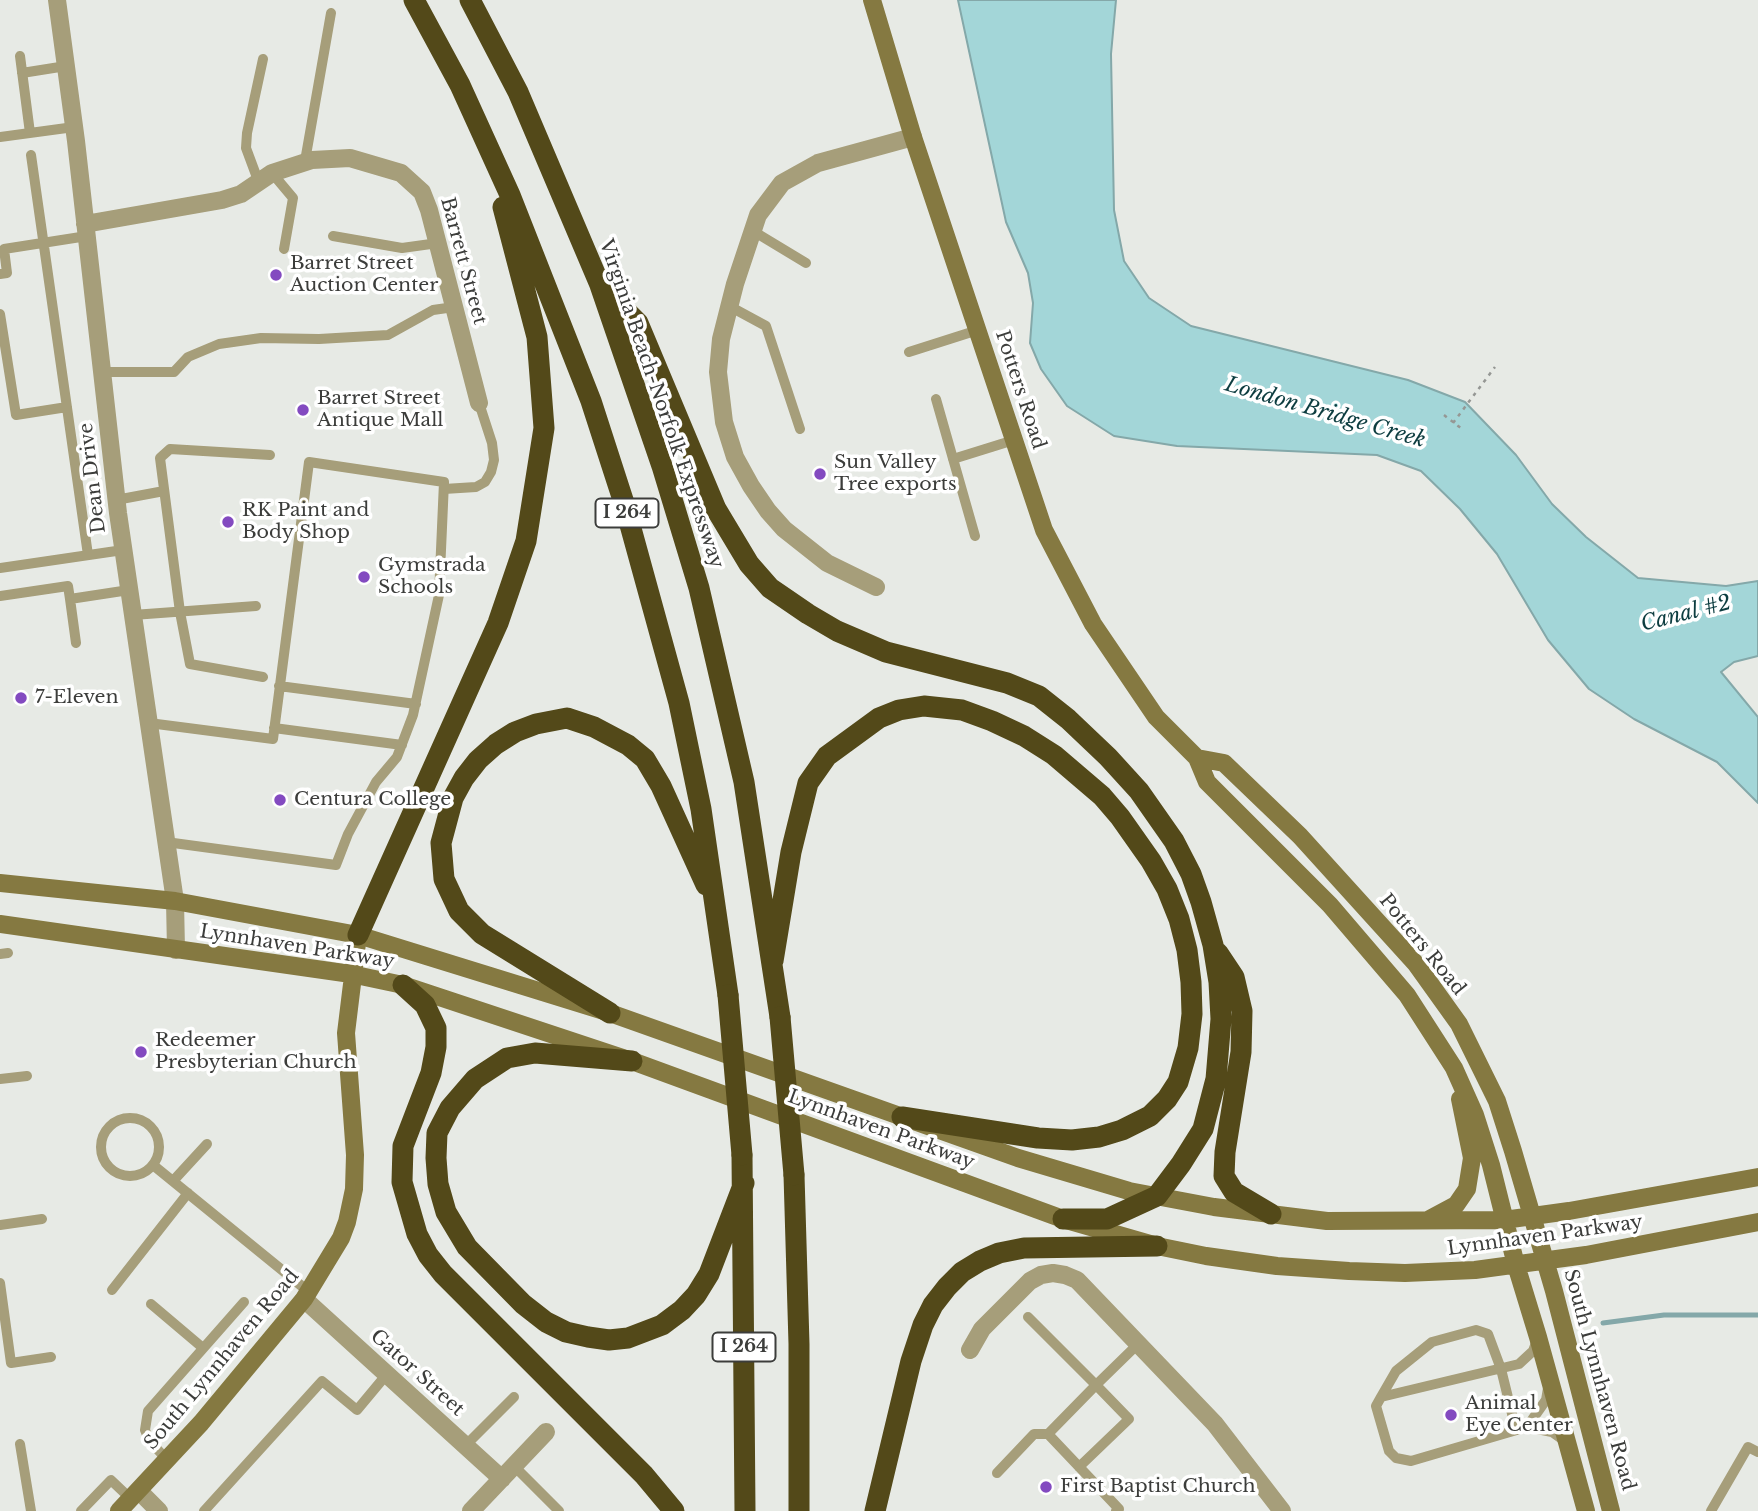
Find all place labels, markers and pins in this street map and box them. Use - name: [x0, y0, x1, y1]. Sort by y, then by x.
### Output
- place label: Barret Street Auction Center: [290, 253, 438, 297]
- marker: Barret Street Auction Center: [268, 267, 284, 283]
- place label: Barret Street Antique Mall: [317, 388, 443, 432]
- marker: Barret Street Antique Mall: [295, 402, 311, 418]
- place label: Sun Valley Tree exports: [834, 452, 957, 496]
- marker: Sun Valley Tree exports: [812, 466, 828, 482]
- place label: RK Paint and Body Shop: [242, 500, 369, 544]
- marker: RK Paint and Body Shop: [220, 514, 236, 530]
- place label: Gymstrada Schools: [378, 555, 486, 599]
- marker: Gymstrada Schools: [356, 569, 372, 585]
- place label: 7-Eleven: [35, 687, 119, 709]
- marker: 7-Eleven: [13, 690, 29, 706]
- place label: Centura College: [294, 789, 451, 811]
- marker: Centura College: [272, 792, 288, 808]
- place label: Redeemer Presbyterian Church: [155, 1030, 356, 1074]
- marker: Redeemer Presbyterian Church: [133, 1044, 149, 1060]
- place label: Animal Eye Center: [1465, 1393, 1573, 1437]
- marker: Animal Eye Center: [1443, 1407, 1459, 1423]
- place label: First Baptist Church: [1060, 1476, 1256, 1498]
- marker: First Baptist Church: [1038, 1479, 1054, 1495]

